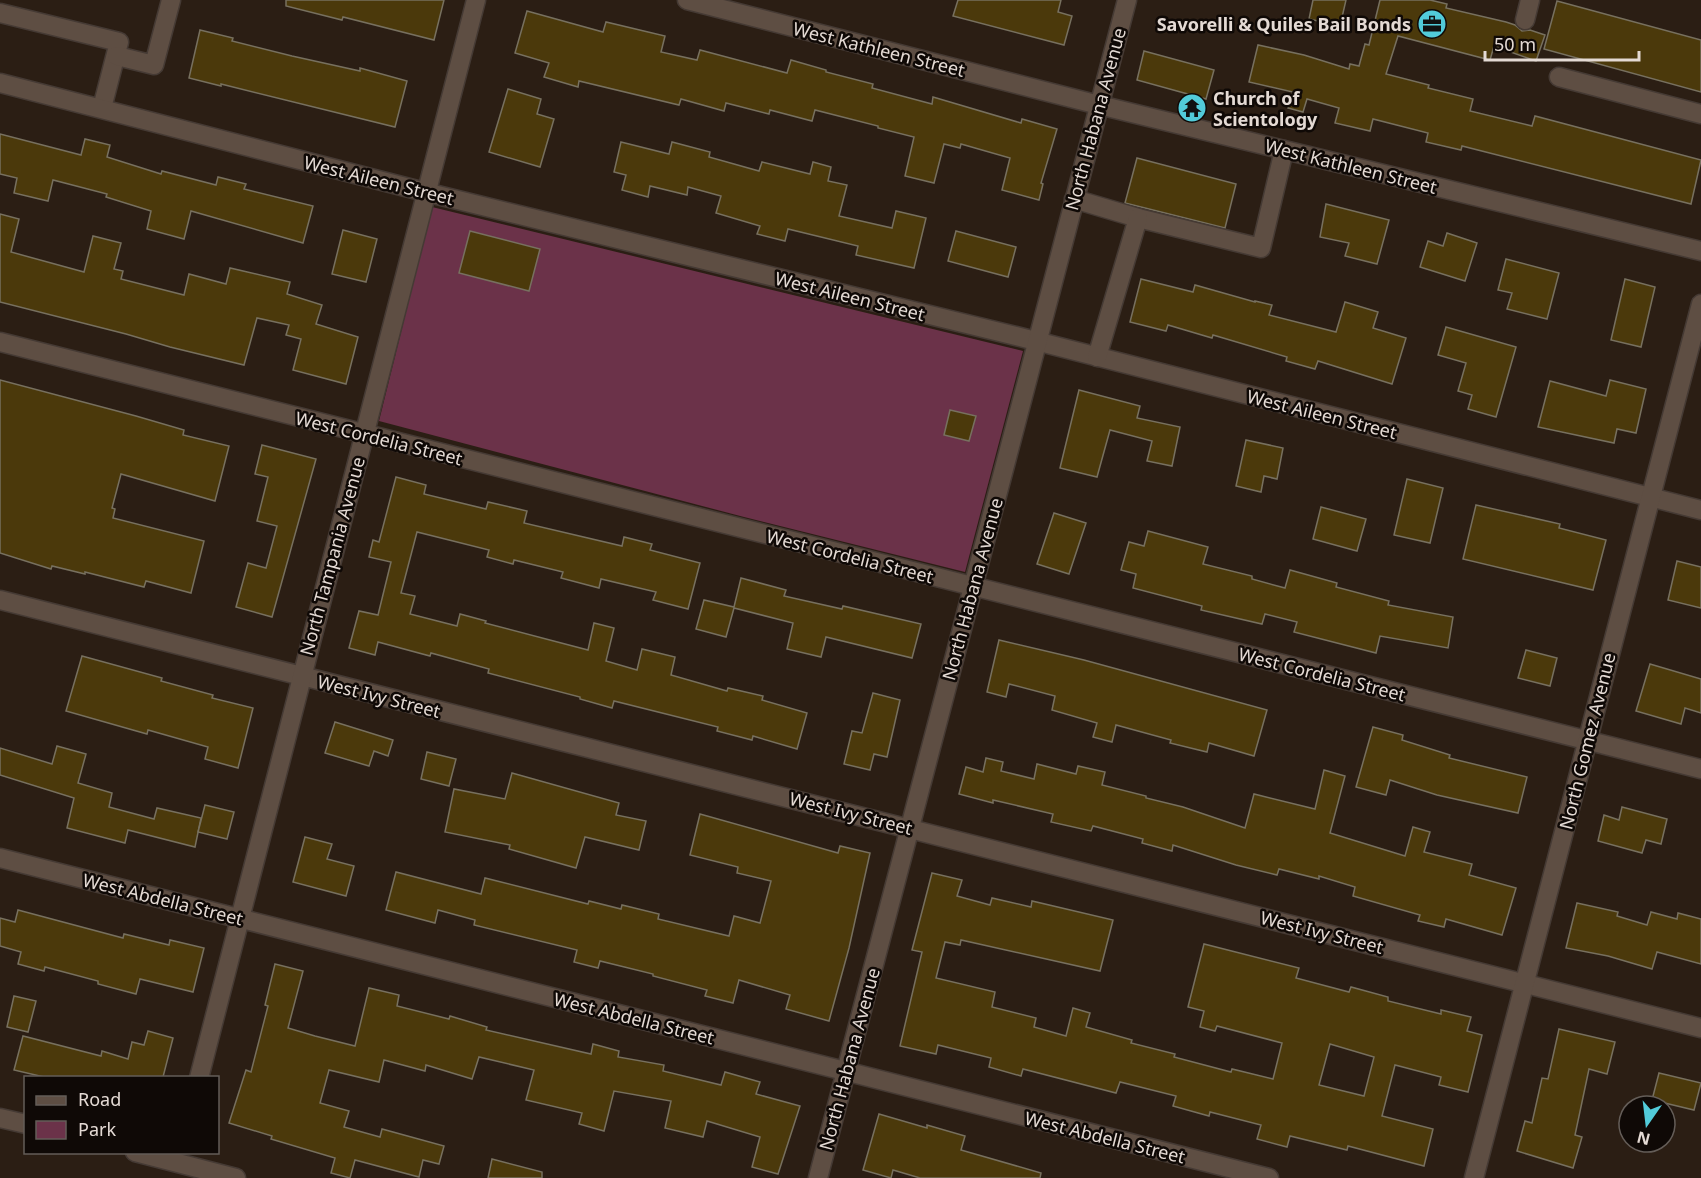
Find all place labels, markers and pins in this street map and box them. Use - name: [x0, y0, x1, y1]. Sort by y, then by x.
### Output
- office icon: Savorelli & Quiles Bail Bonds: [1416, 8, 1448, 40]
- place label: Savorelli & Quiles Bail Bonds: [1157, 12, 1411, 36]
- place label: Church of Scientology: [1213, 86, 1318, 131]
- temple icon: Church of Scientology: [1176, 92, 1208, 124]

